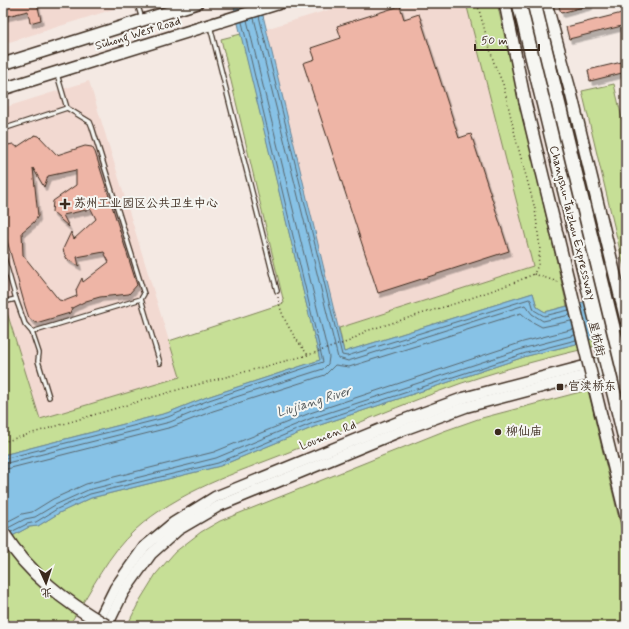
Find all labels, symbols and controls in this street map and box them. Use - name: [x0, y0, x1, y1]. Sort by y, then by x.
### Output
- street label: Suhong West Road: [93, 13, 183, 56]
- scale bar: [475, 26, 539, 52]
- text: 50 m: [481, 33, 508, 49]
- street label: Changshu-Taizhou Expressway: [545, 144, 599, 302]
- place label: 苏州工业园区公共卫生中心: [74, 196, 218, 212]
- marker: 苏州工业园区公共卫生中心: [59, 198, 71, 210]
- street label: 星杭街: [584, 320, 608, 358]
- place label: 官渎桥东: [568, 379, 616, 395]
- water label: Liujiang River: [275, 382, 355, 421]
- marker: 官渎桥东: [555, 382, 565, 392]
- street label: Loumen Rd: [297, 417, 359, 455]
- place label: 柳仙庙: [506, 424, 542, 440]
- marker: 柳仙庙: [493, 427, 503, 437]
- north arrow: [26, 563, 66, 603]
- text: 北: [41, 585, 52, 599]

